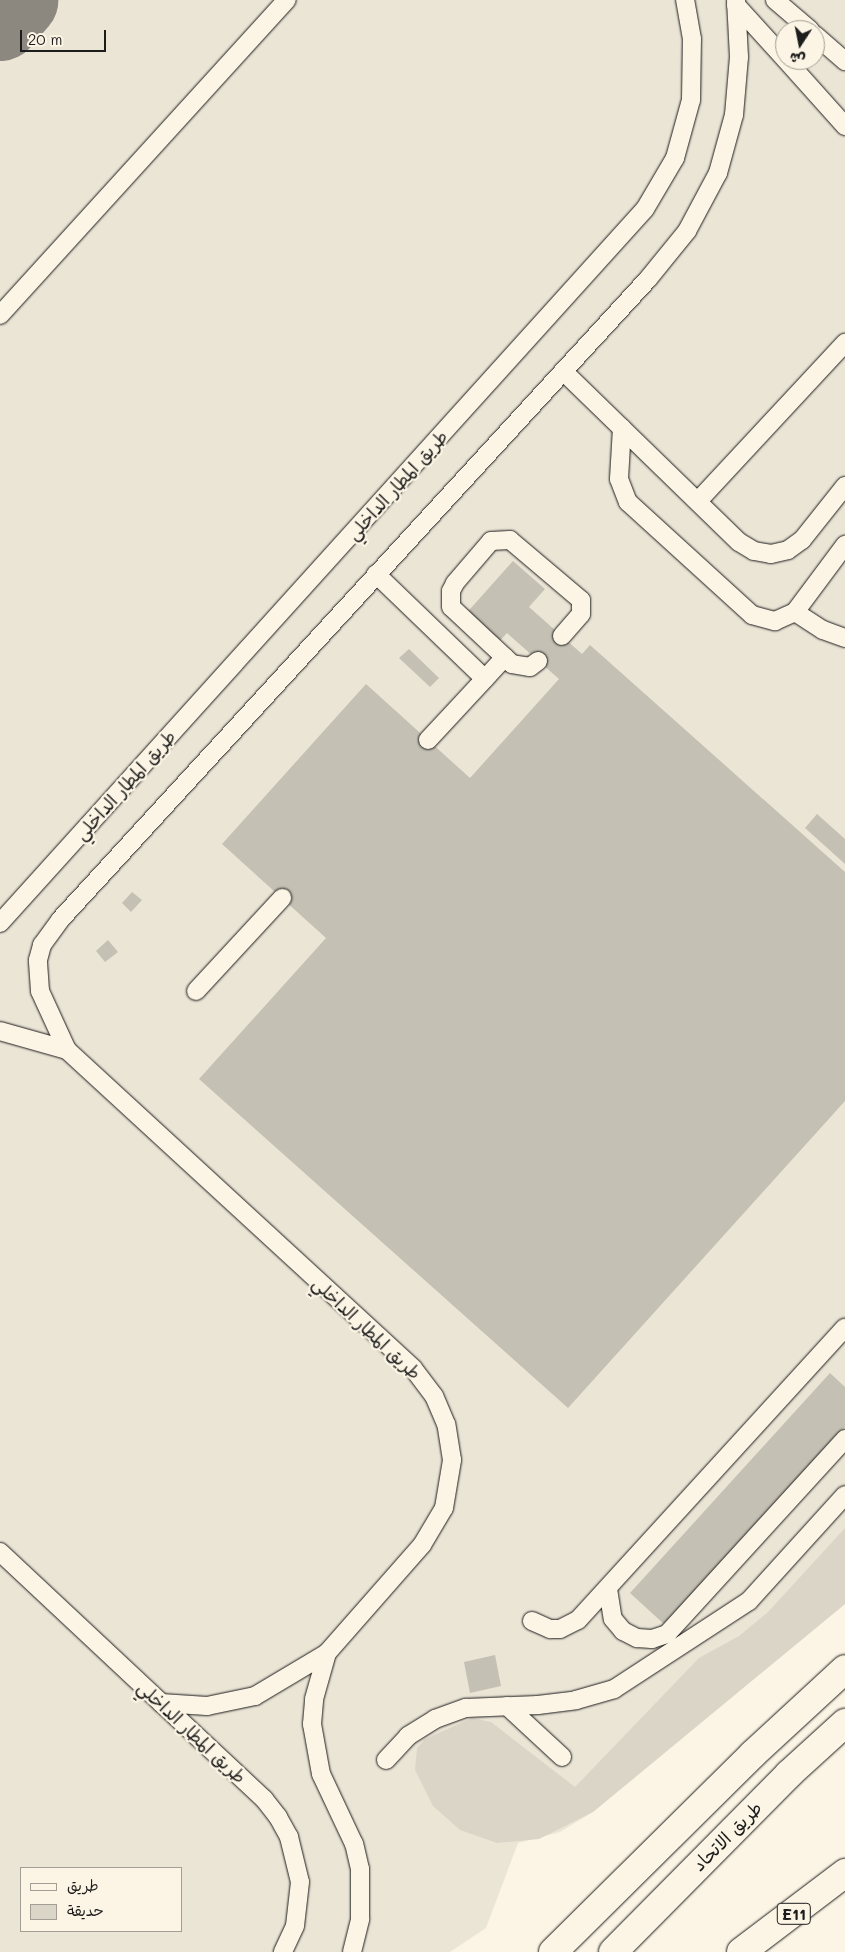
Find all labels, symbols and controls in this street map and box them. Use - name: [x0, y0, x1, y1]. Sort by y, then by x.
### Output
- scale bar: [22, 20, 109, 52]
- north arrow: [775, 20, 825, 70]
- text: 20 m: [28, 29, 62, 49]
- text: ش: [788, 48, 807, 70]
- street label: طريق المطار الداخلي: [342, 426, 452, 544]
- street label: طريق المطار الداخلي: [70, 726, 180, 844]
- street label: طريق المطار الداخلي: [308, 1272, 426, 1384]
- street label: طريق المطار الداخلي: [133, 1676, 251, 1788]
- street label: طريق الاتحاد: [688, 1797, 766, 1875]
- legend: [20, 1867, 182, 1932]
- text: طريق: [67, 1875, 99, 1895]
- text: حديقة: [67, 1900, 104, 1920]
- road number: E11: [776, 1900, 812, 1928]

